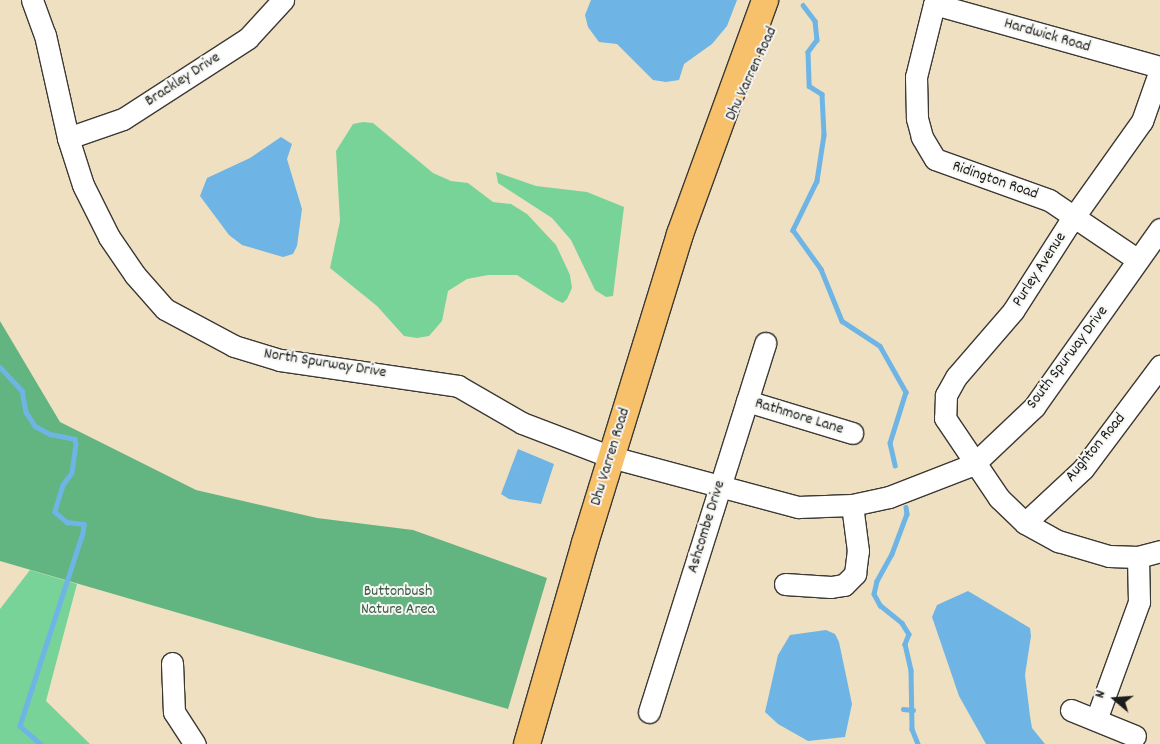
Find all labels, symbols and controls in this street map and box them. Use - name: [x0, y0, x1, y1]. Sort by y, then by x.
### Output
- street label: Hardwick Road: [1002, 15, 1092, 57]
- street label: Dhu Varren Road: [722, 24, 782, 124]
- street label: Brackley Drive: [142, 49, 224, 111]
- street label: Ridington Road: [950, 157, 1040, 205]
- street label: Purley Avenue: [1009, 229, 1071, 311]
- street label: South Spurway Drive: [1023, 303, 1113, 413]
- street label: North Spurway Drive: [262, 345, 388, 383]
- street label: Rathmore Lane: [752, 394, 846, 440]
- street label: Dhu Varren Road: [587, 406, 635, 508]
- street label: Aughton Road: [1062, 410, 1130, 486]
- street label: Ashcombe Drive: [684, 478, 730, 576]
- park label: Buttonbush Nature Area: [361, 582, 435, 620]
- north arrow: [1090, 674, 1140, 724]
- text: N: [1090, 688, 1111, 701]

